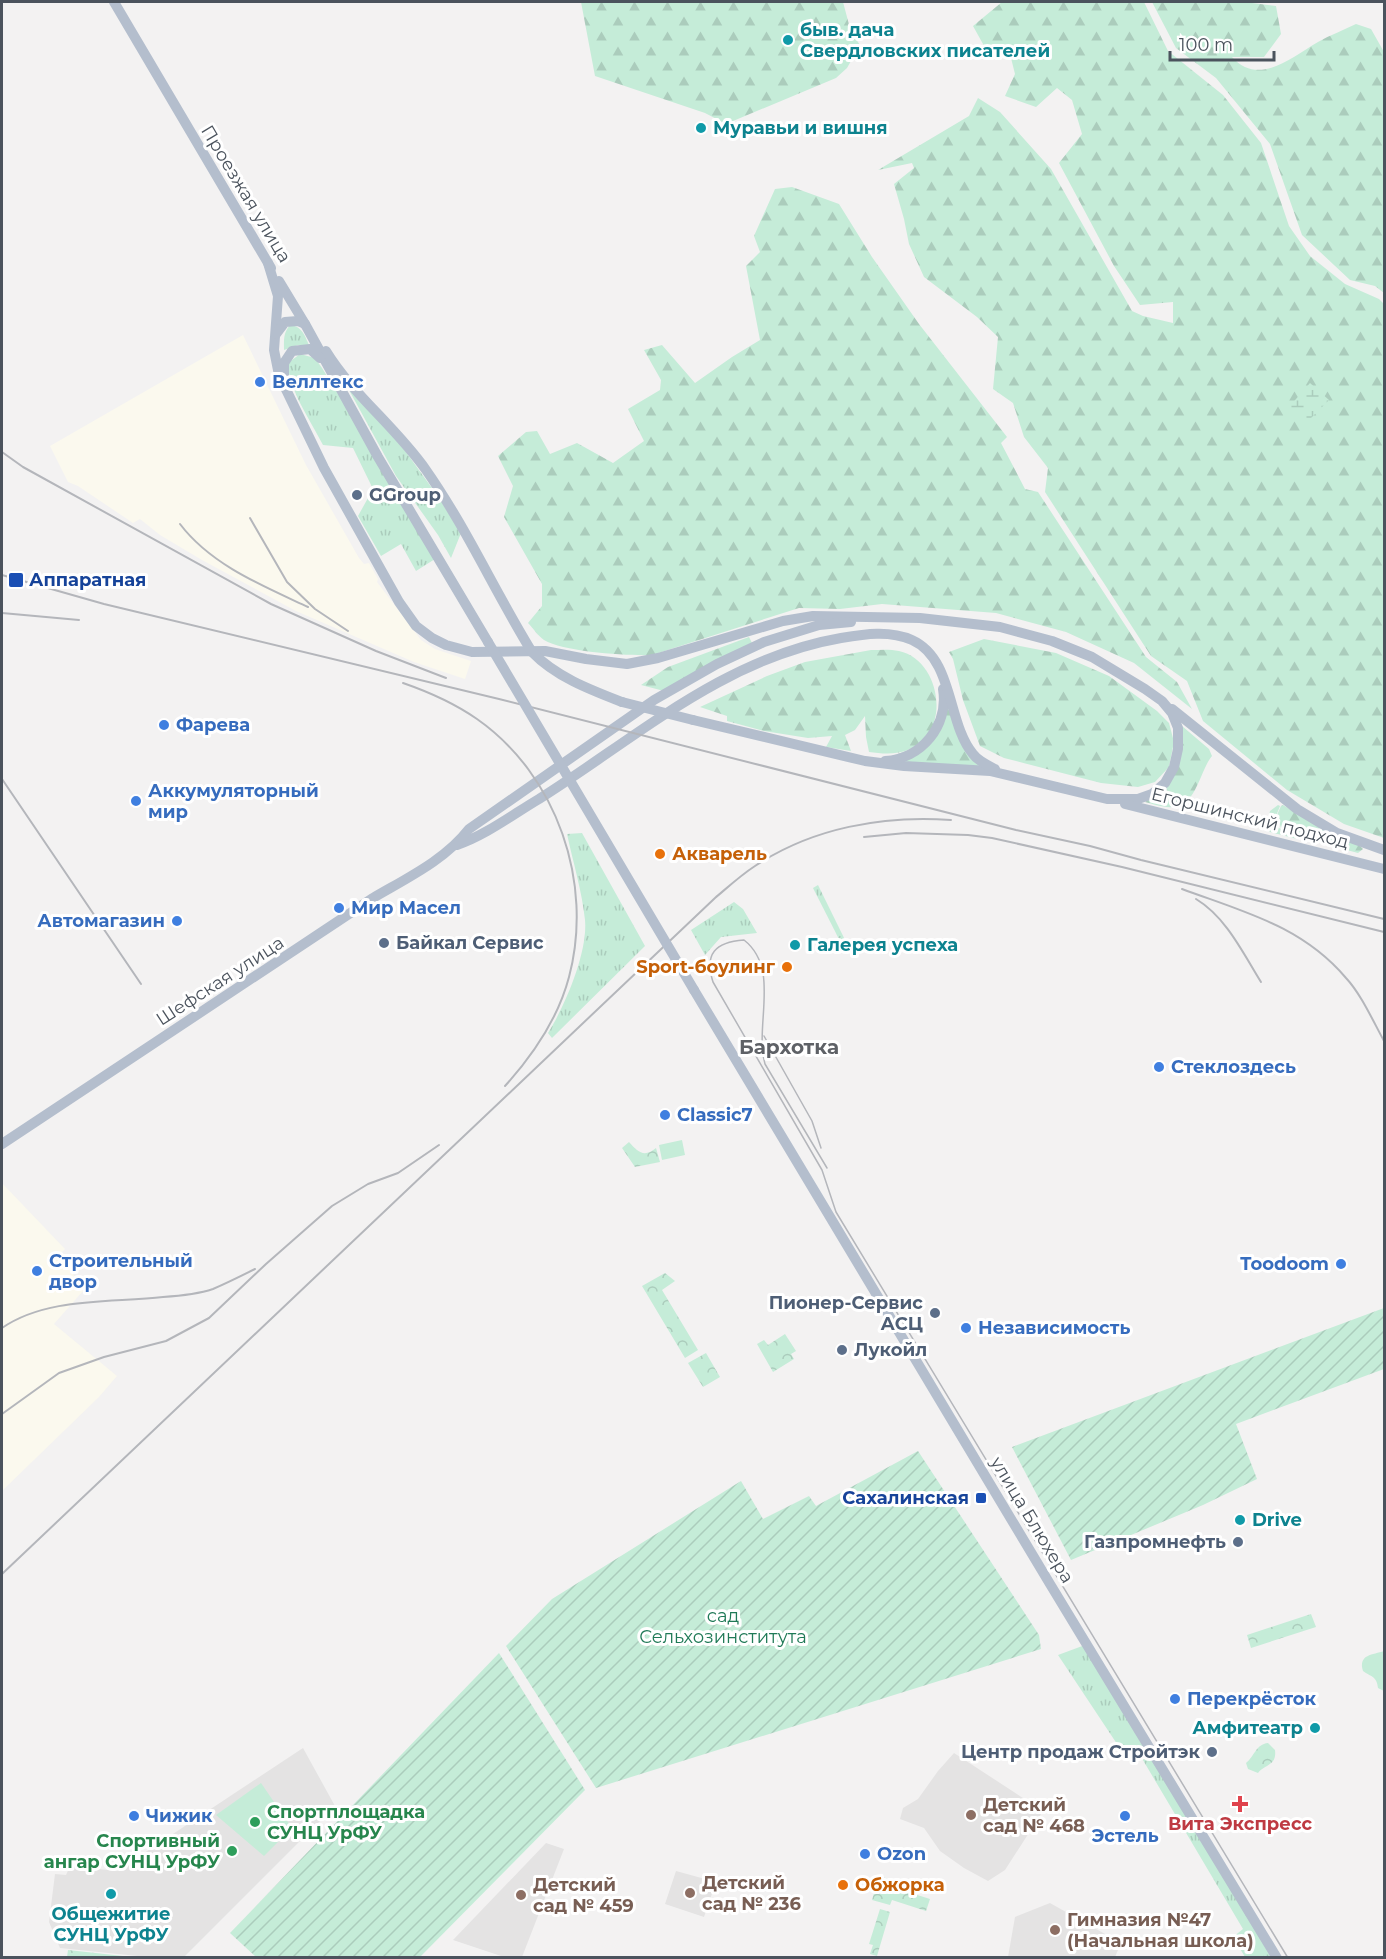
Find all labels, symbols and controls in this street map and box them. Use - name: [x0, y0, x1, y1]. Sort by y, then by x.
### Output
- place label: быв. дача Свердловских писателей: [800, 19, 1050, 62]
- scale bar: [1170, 24, 1274, 62]
- marker: быв. дача Свердловских писателей: [781, 33, 795, 47]
- text: 100 m: [1179, 34, 1233, 56]
- place label: Муравьи и вишня: [713, 117, 888, 139]
- street label: Проезжая улица: [196, 121, 296, 267]
- marker: Муравьи и вишня: [694, 121, 708, 135]
- place label: Веллтекс: [272, 371, 364, 393]
- marker: Веллтекс: [253, 375, 267, 389]
- place label: GGroup: [369, 484, 441, 506]
- marker: GGroup: [350, 488, 364, 502]
- place label: Аппаратная: [29, 569, 146, 591]
- marker: Аппаратная: [7, 571, 25, 589]
- place label: Фарева: [176, 714, 250, 736]
- marker: Фарева: [157, 718, 171, 732]
- place label: Аккумуляторный мир: [148, 780, 319, 823]
- street label: Егоршинский подход: [1149, 783, 1351, 853]
- marker: Аккумуляторный мир: [129, 794, 143, 808]
- place label: Акварель: [672, 843, 767, 865]
- marker: Акварель: [653, 847, 667, 861]
- place label: Мир Масел: [351, 897, 461, 919]
- marker: Мир Масел: [332, 901, 346, 915]
- place label: Автомагазин: [37, 910, 165, 932]
- marker: Автомагазин: [170, 914, 184, 928]
- street label: Шефская улица: [152, 932, 288, 1030]
- place label: Байкал Сервис: [396, 932, 544, 954]
- place label: Галерея успеха: [807, 934, 958, 956]
- marker: Байкал Сервис: [377, 936, 391, 950]
- marker: Галерея успеха: [788, 938, 802, 952]
- place label: Sport-боулинг: [636, 956, 776, 978]
- marker: Sport-боулинг: [780, 960, 794, 974]
- district label: Бархотка: [739, 1035, 839, 1059]
- place label: Стеклоздесь: [1171, 1056, 1296, 1078]
- marker: Стеклоздесь: [1152, 1060, 1166, 1074]
- place label: Classic7: [677, 1104, 753, 1126]
- marker: Classic7: [658, 1108, 672, 1122]
- place label: Строительный двор: [49, 1250, 193, 1293]
- place label: Toodoom: [1240, 1253, 1329, 1275]
- marker: Toodoom: [1334, 1257, 1348, 1271]
- marker: Строительный двор: [30, 1264, 44, 1278]
- place label: Пионер-Сервис АСЦ: [769, 1292, 923, 1335]
- marker: Пионер-Сервис АСЦ: [928, 1306, 942, 1320]
- place label: Независимость: [978, 1317, 1130, 1339]
- marker: Независимость: [959, 1321, 973, 1335]
- place label: Лукойл: [854, 1339, 927, 1361]
- marker: Лукойл: [835, 1343, 849, 1357]
- street label: улица Блюхера: [985, 1452, 1078, 1587]
- place label: Сахалинская: [842, 1487, 969, 1509]
- marker: Сахалинская: [974, 1491, 988, 1505]
- place label: Drive: [1252, 1509, 1302, 1531]
- marker: Drive: [1233, 1513, 1247, 1527]
- place label: Газпромнефть: [1084, 1531, 1226, 1553]
- marker: Газпромнефть: [1231, 1535, 1245, 1549]
- park label: сад Сельхозинститута: [639, 1605, 807, 1648]
- place label: Перекрёсток: [1187, 1688, 1317, 1710]
- marker: Перекрёсток: [1168, 1692, 1182, 1706]
- place label: Амфитеатр: [1192, 1717, 1303, 1739]
- marker: Амфитеатр: [1308, 1721, 1322, 1735]
- place label: Центр продаж Стройтэк: [961, 1741, 1200, 1763]
- marker: Центр продаж Стройтэк: [1205, 1745, 1219, 1759]
- place label: Детский сад № 468: [983, 1794, 1085, 1837]
- marker: Вита Экспресс: [1233, 1797, 1247, 1811]
- place label: Спортплощадка СУНЦ УрФУ: [267, 1801, 425, 1844]
- place label: Чижик: [146, 1805, 213, 1827]
- marker: Детский сад № 468: [964, 1808, 978, 1822]
- marker: Чижик: [127, 1809, 141, 1823]
- marker: Эстель: [1118, 1809, 1132, 1823]
- place label: Вита Экспресс: [1168, 1813, 1312, 1835]
- marker: Спортплощадка СУНЦ УрФУ: [248, 1815, 262, 1829]
- place label: Эстель: [1091, 1825, 1159, 1847]
- place label: Спортивный ангар СУНЦ УрФУ: [44, 1830, 220, 1873]
- place label: Ozon: [877, 1843, 926, 1865]
- marker: Спортивный ангар СУНЦ УрФУ: [225, 1844, 239, 1858]
- marker: Ozon: [858, 1847, 872, 1861]
- place label: Детский сад № 236: [702, 1872, 802, 1915]
- place label: Детский сад № 459: [533, 1874, 634, 1917]
- place label: Обжорка: [855, 1874, 945, 1896]
- marker: Обжорка: [836, 1878, 850, 1892]
- marker: Детский сад № 236: [683, 1886, 697, 1900]
- marker: Общежитие СУНЦ УрФУ: [104, 1887, 118, 1901]
- marker: Детский сад № 459: [514, 1888, 528, 1902]
- place label: Общежитие СУНЦ УрФУ: [51, 1903, 171, 1946]
- place label: Гимназия №47 (Начальная школа): [1067, 1909, 1254, 1952]
- marker: Гимназия №47 (Начальная школа): [1048, 1923, 1062, 1937]

